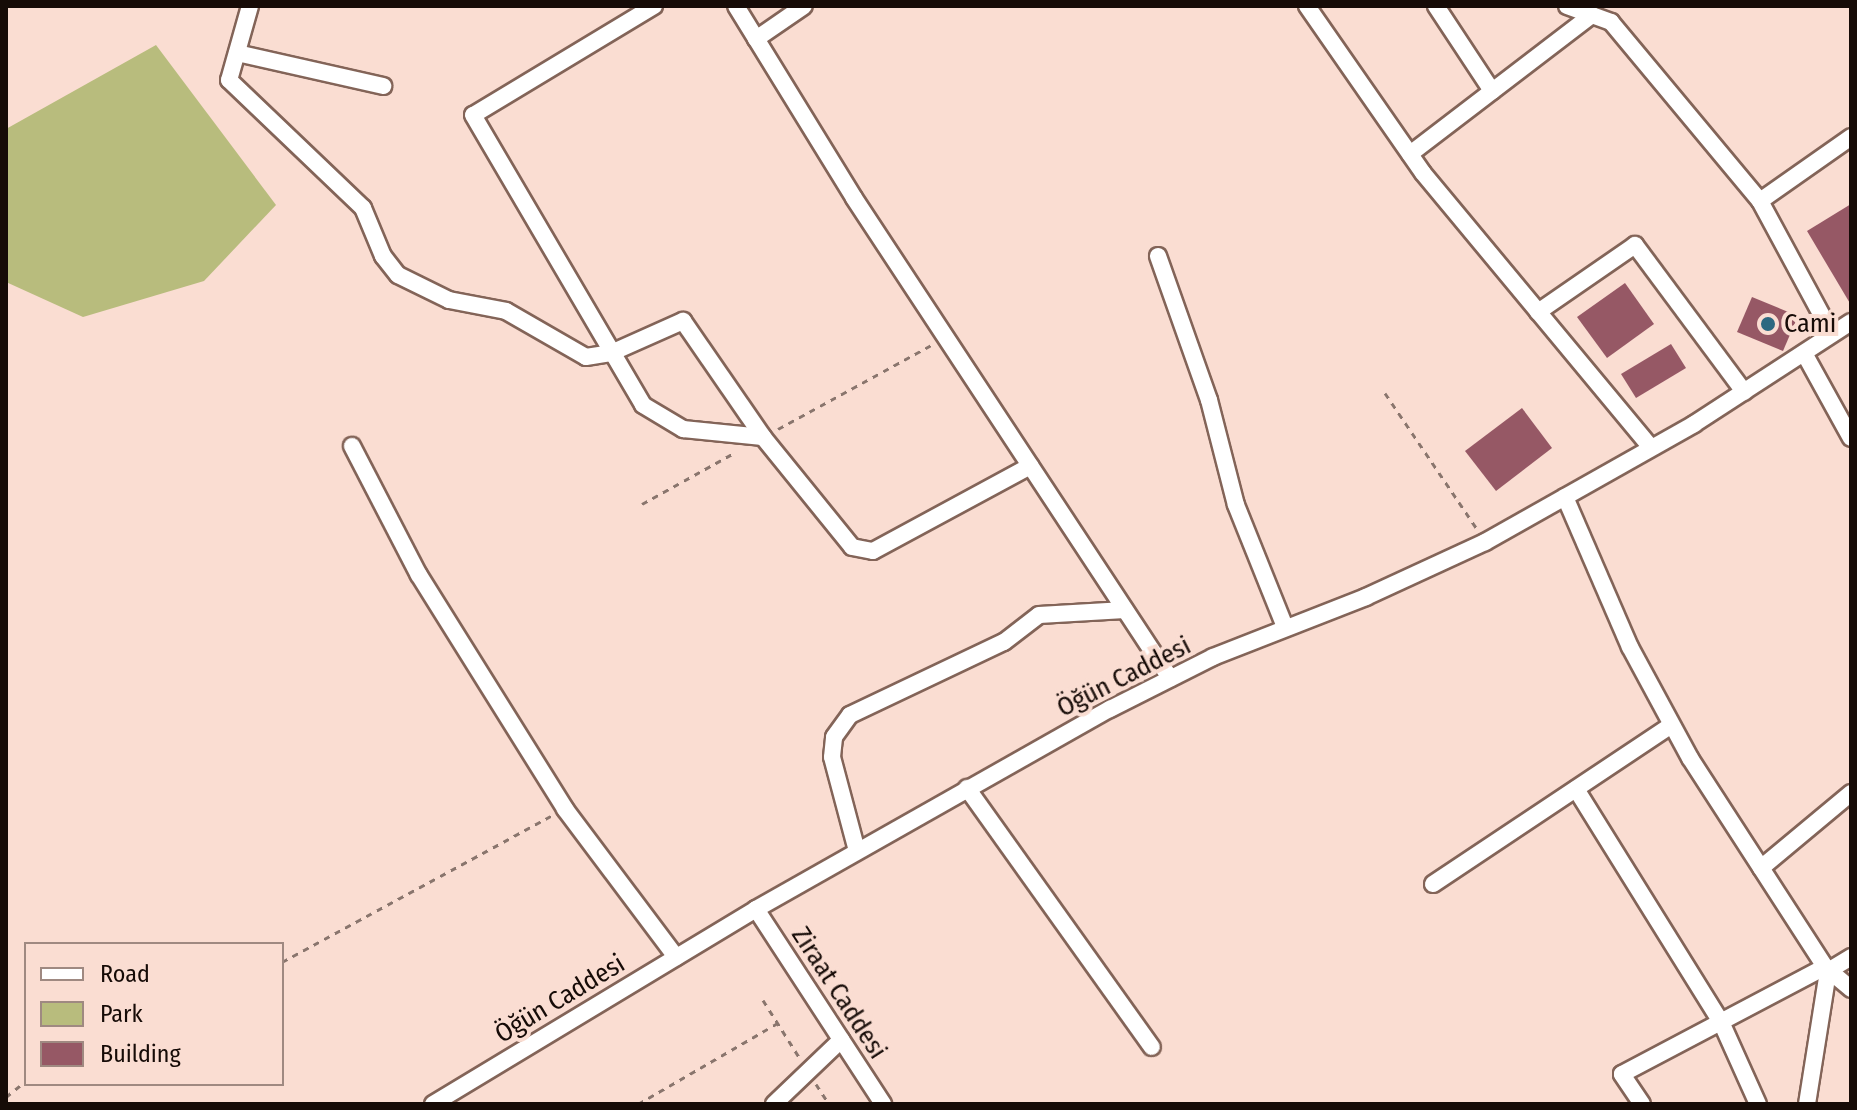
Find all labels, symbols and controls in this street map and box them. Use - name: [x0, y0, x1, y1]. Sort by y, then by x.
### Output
- place label: Cami: [1784, 308, 1836, 340]
- marker: Cami: [1759, 315, 1777, 333]
- street label: Öğün Caddesi: [1052, 630, 1196, 724]
- street label: Ziraat Caddesi: [785, 921, 893, 1065]
- legend: [24, 942, 284, 1086]
- street label: Öğün Caddesi: [489, 948, 631, 1050]
- text: Road: [100, 960, 150, 988]
- text: Park: [100, 1000, 143, 1028]
- text: Building: [100, 1040, 181, 1068]

